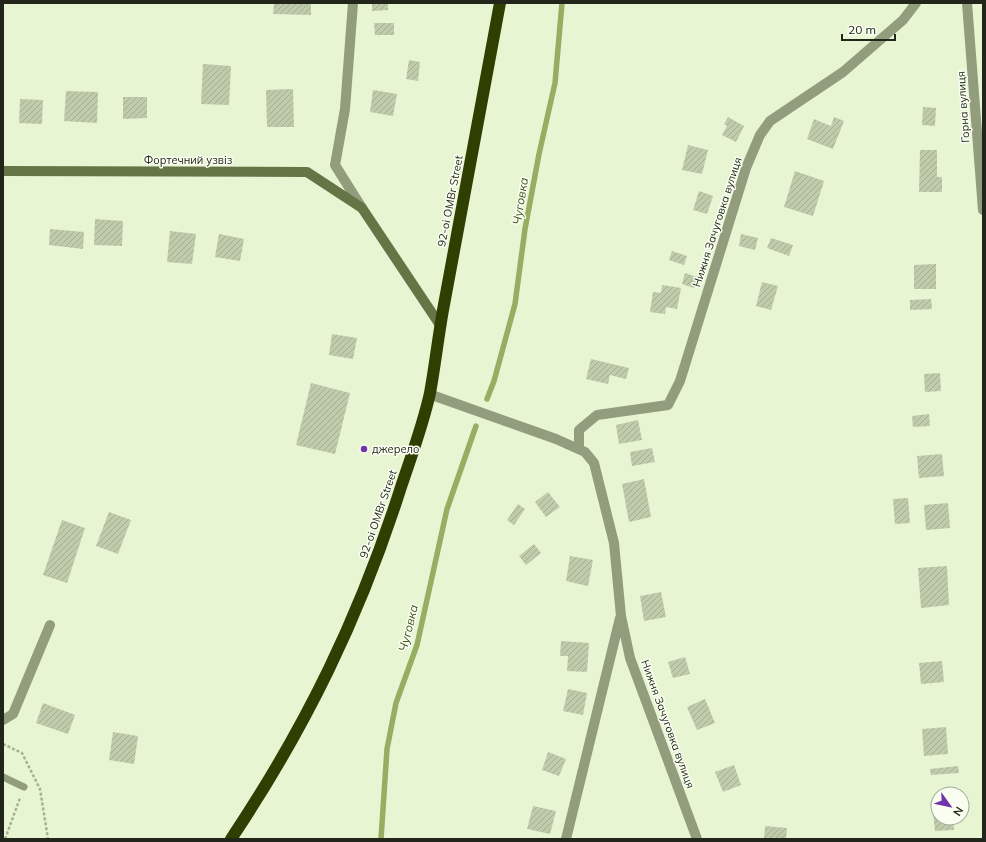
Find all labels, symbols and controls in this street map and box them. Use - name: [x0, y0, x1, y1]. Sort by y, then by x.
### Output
- scale bar: [842, 16, 895, 42]
- text: 20 m: [848, 22, 876, 37]
- street label: Горна вулиця: [954, 71, 972, 143]
- street label: Фортечний узвіз: [144, 153, 233, 167]
- street label: 92-oi OMBr Street: [434, 154, 466, 248]
- street label: Нижня Зачуговка вулиця: [689, 155, 745, 289]
- water label: Чуговка: [509, 176, 531, 226]
- place label: джерело: [372, 442, 419, 456]
- marker: джерело: [359, 444, 369, 454]
- street label: 92-oi OMBr Street: [356, 468, 400, 560]
- water label: Чуговка: [395, 603, 421, 653]
- street label: Нижня Зачуговка вулиця: [638, 658, 698, 790]
- north arrow: [930, 786, 970, 826]
- text: N: [950, 804, 967, 819]

